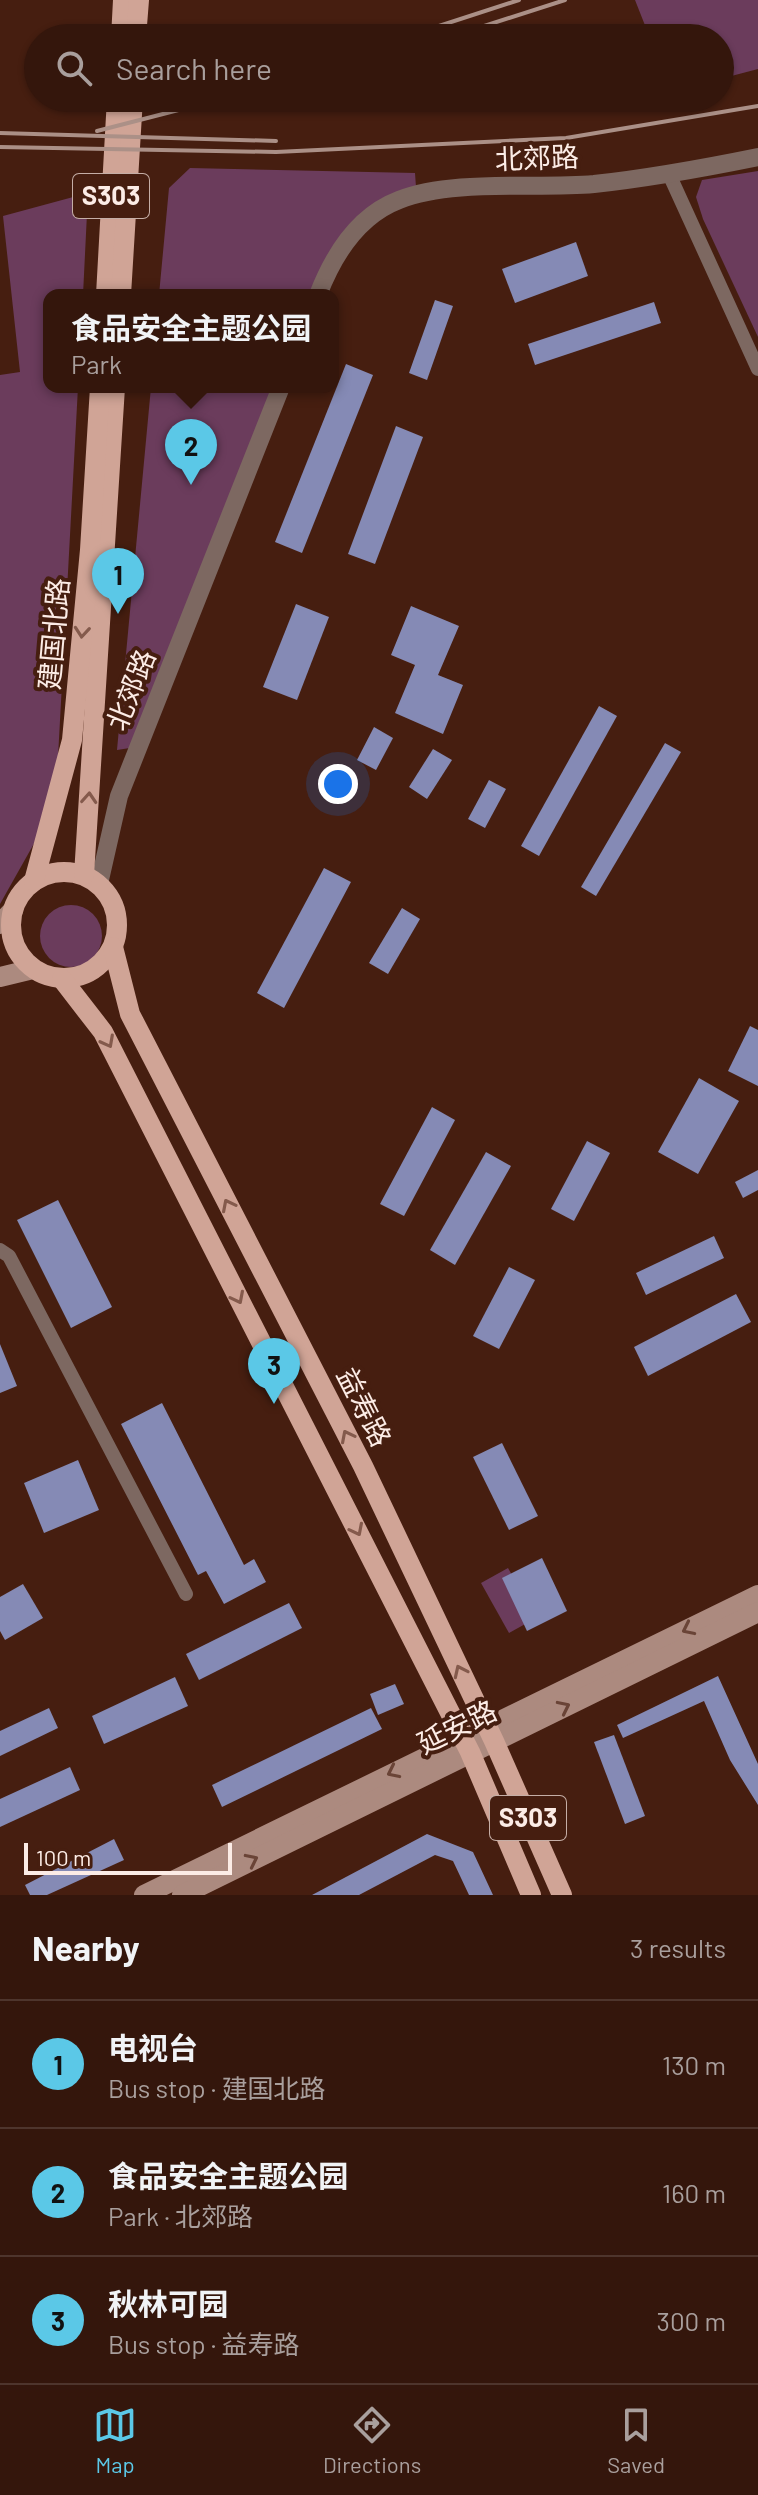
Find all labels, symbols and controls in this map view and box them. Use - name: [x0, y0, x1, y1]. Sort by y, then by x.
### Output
- search box: [24, 24, 734, 112]
- icon: search: [52, 46, 96, 90]
- text: Search here: [116, 50, 272, 86]
- street label: 北郊路: [494, 139, 580, 175]
- road number: S303: [73, 174, 149, 218]
- popup: [43, 289, 339, 393]
- text: 食品安全主题公园: [71, 309, 311, 345]
- text: Park: [71, 348, 122, 379]
- pin: 2: [165, 419, 217, 485]
- pin: 1: [92, 548, 144, 614]
- street label: 建国北路: [31, 577, 75, 691]
- one-way arrow: [74, 626, 91, 639]
- street label: 北郊路: [99, 644, 162, 735]
- your location: [318, 764, 358, 804]
- one-way arrow: [80, 791, 97, 804]
- one-way arrow: [98, 1034, 113, 1048]
- one-way arrow: [223, 1199, 238, 1214]
- one-way arrow: [229, 1290, 244, 1305]
- pin: 3: [248, 1338, 300, 1404]
- street label: 益寿路: [331, 1361, 399, 1452]
- one-way arrow: [342, 1430, 357, 1445]
- one-way arrow: [347, 1522, 362, 1536]
- one-way arrow: [681, 1619, 696, 1635]
- one-way arrow: [454, 1664, 470, 1679]
- street label: 延安路: [411, 1692, 502, 1760]
- one-way arrow: [555, 1701, 570, 1717]
- one-way arrow: [387, 1762, 402, 1777]
- road number: S303: [490, 1796, 566, 1840]
- scale bar: [24, 1839, 232, 1875]
- text: 100 m: [36, 1844, 91, 1870]
- one-way arrow: [244, 1854, 258, 1870]
- text: Nearby: [32, 1927, 140, 1968]
- text: 3 results: [630, 1932, 726, 1963]
- text: 电视台: [108, 2029, 198, 2065]
- text: 1: [53, 2049, 63, 2080]
- text: 130 m: [662, 2049, 726, 2080]
- text: Bus stop · 建国北路: [108, 2072, 326, 2103]
- text: 食品安全主题公园: [108, 2157, 348, 2193]
- text: 2: [51, 2177, 65, 2208]
- text: 160 m: [662, 2177, 726, 2208]
- text: Park · 北郊路: [108, 2200, 253, 2231]
- text: 秋林可园: [108, 2285, 228, 2321]
- text: 3: [51, 2305, 65, 2336]
- text: 300 m: [657, 2305, 726, 2336]
- text: Bus stop · 益寿路: [108, 2328, 300, 2359]
- tab: Map: [93, 2403, 137, 2477]
- tab: Directions: [323, 2403, 421, 2477]
- tab: Saved: [607, 2403, 665, 2477]

